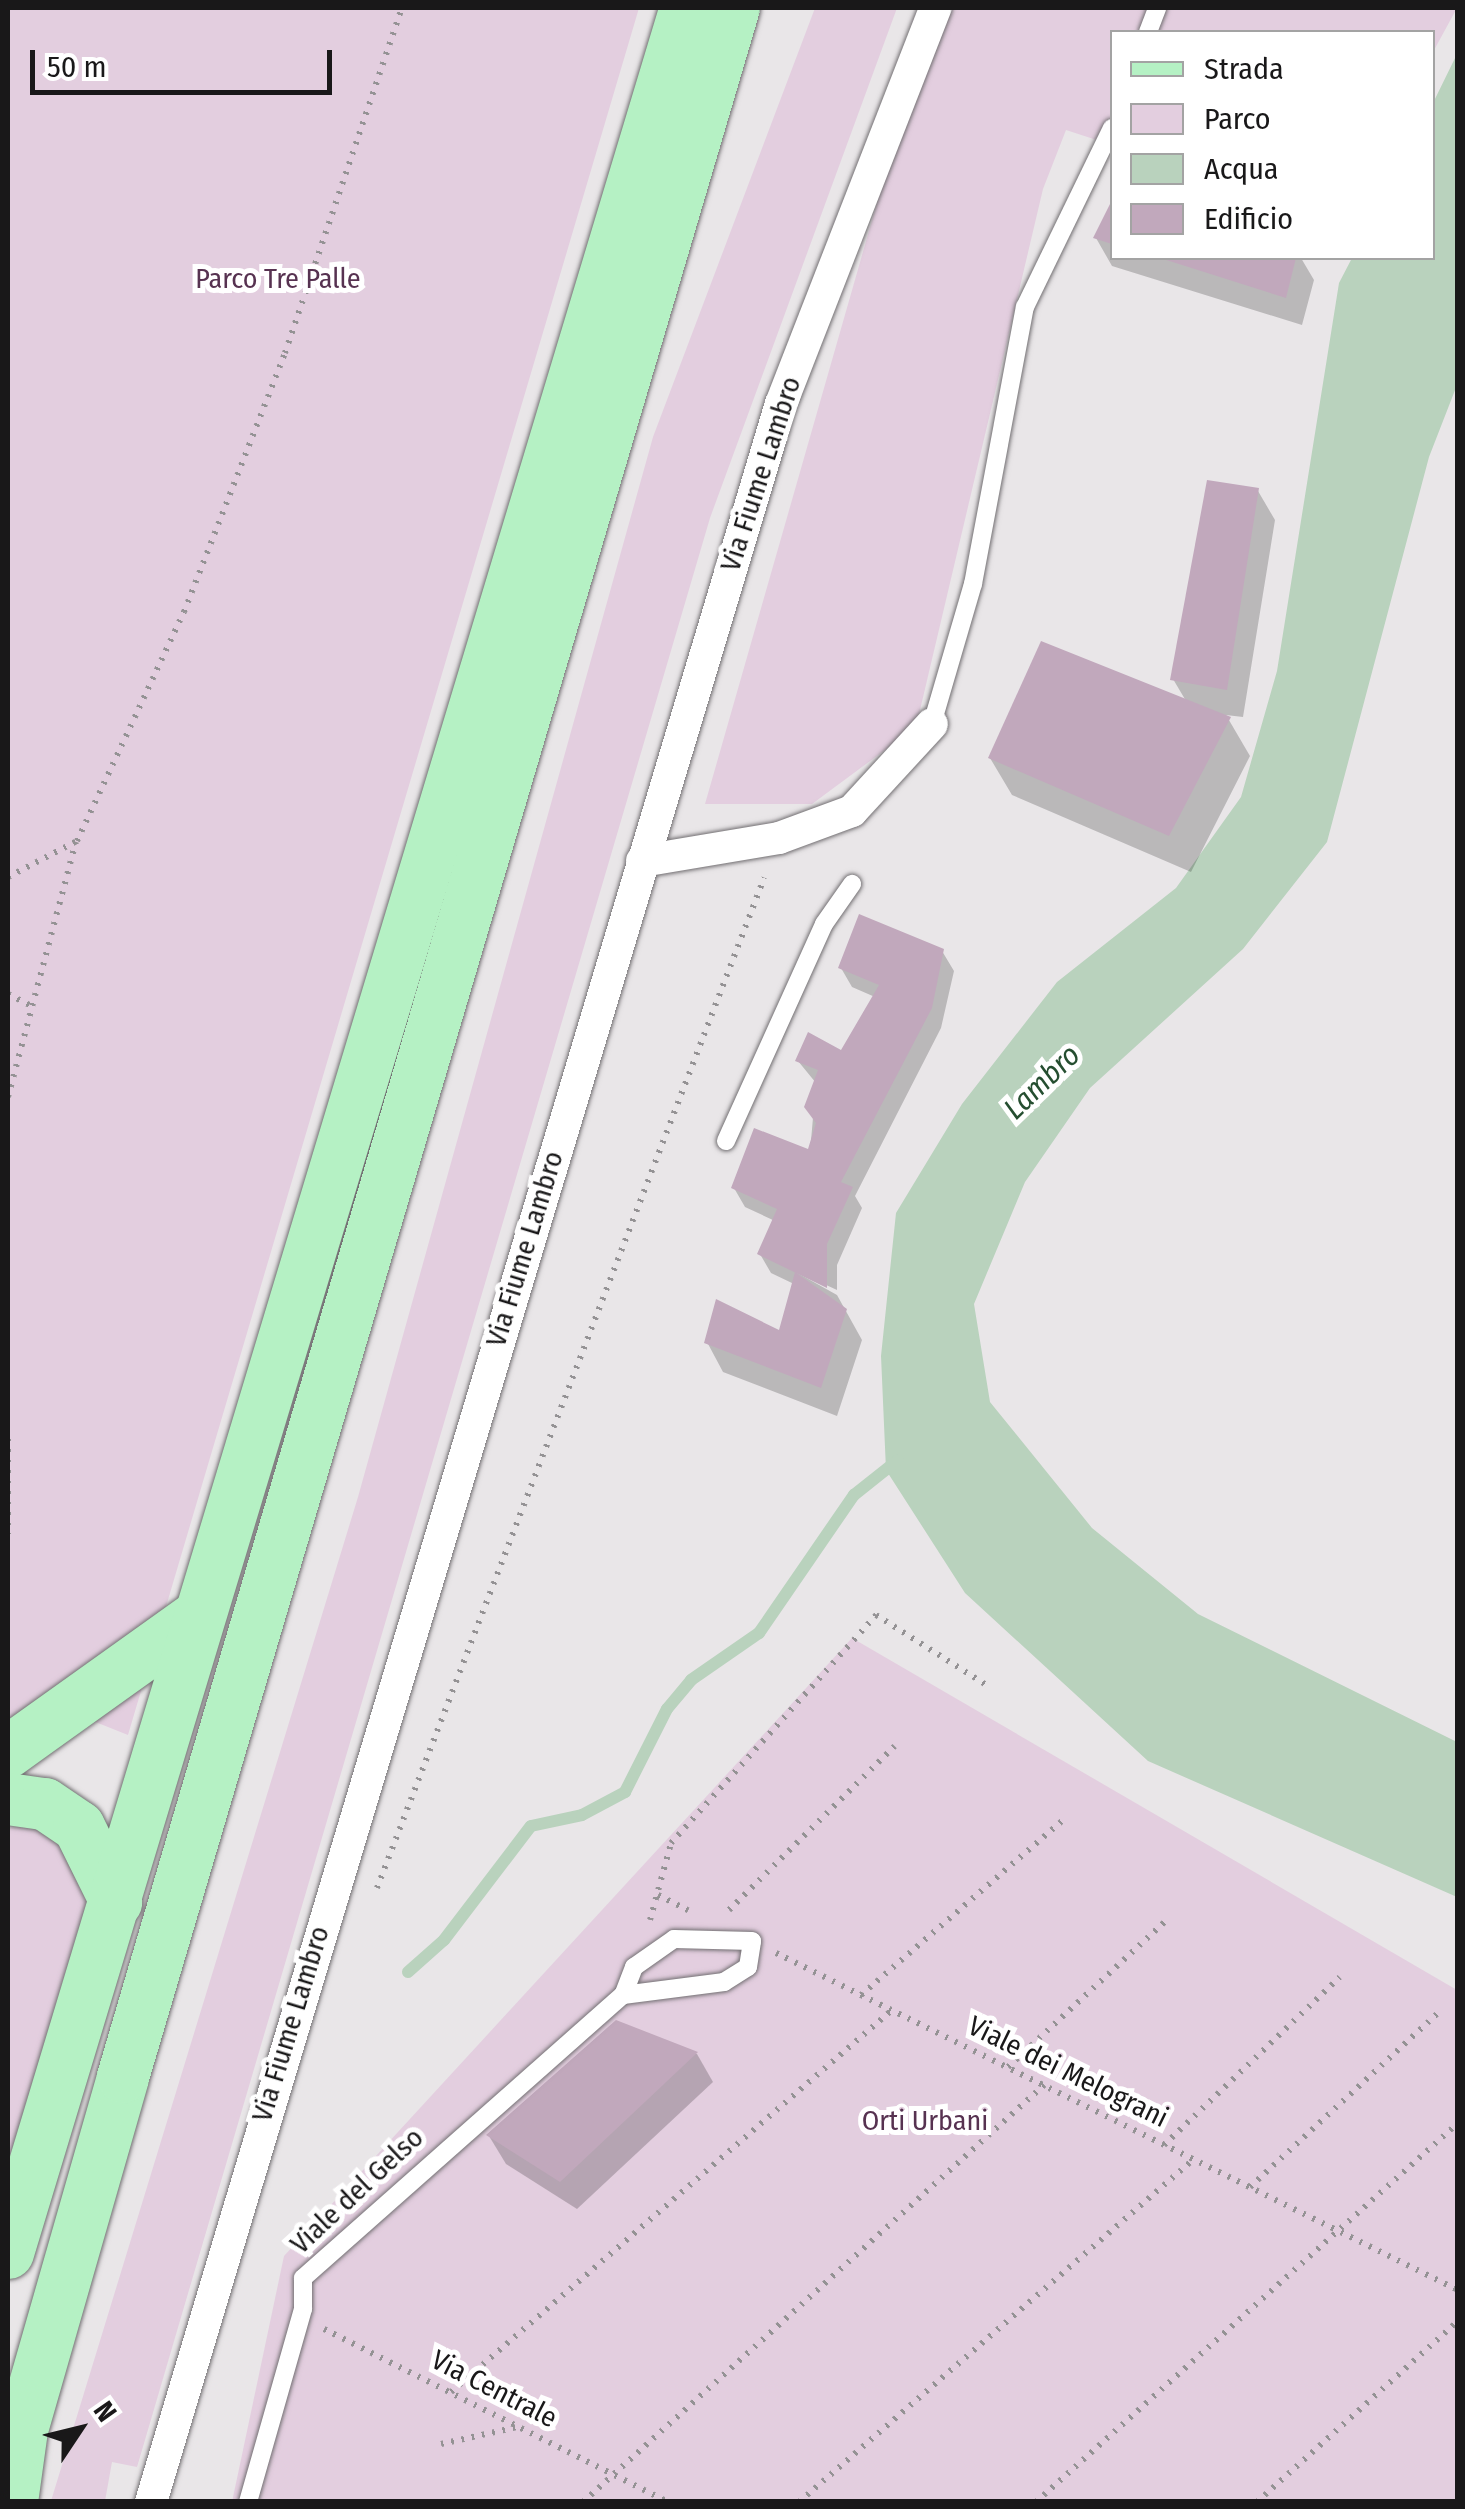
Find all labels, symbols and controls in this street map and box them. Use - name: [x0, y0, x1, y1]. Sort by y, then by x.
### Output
- scale bar: [35, 30, 338, 92]
- legend: [1110, 30, 1435, 260]
- text: 50 m: [47, 49, 107, 85]
- text: Strada: [1204, 51, 1284, 87]
- text: Parco: [1204, 101, 1271, 137]
- text: Acqua: [1204, 151, 1279, 187]
- text: Edificio: [1204, 201, 1293, 237]
- park label: Parco Tre Palle: [195, 262, 361, 296]
- street label: Via Fiume Lambro: [714, 372, 808, 576]
- water label: Lambro: [996, 1037, 1088, 1127]
- street label: Via Fiume Lambro: [479, 1147, 571, 1351]
- street label: Via Fiume Lambro: [245, 1922, 337, 2126]
- street label: Viale dei Melograni: [963, 2009, 1173, 2135]
- park label: Orti Urbani: [862, 2104, 988, 2138]
- street label: Viale del Gelso: [284, 2121, 430, 2261]
- street label: Via Centrale: [426, 2343, 562, 2435]
- north arrow: [30, 2379, 130, 2479]
- text: N: [87, 2395, 123, 2428]

